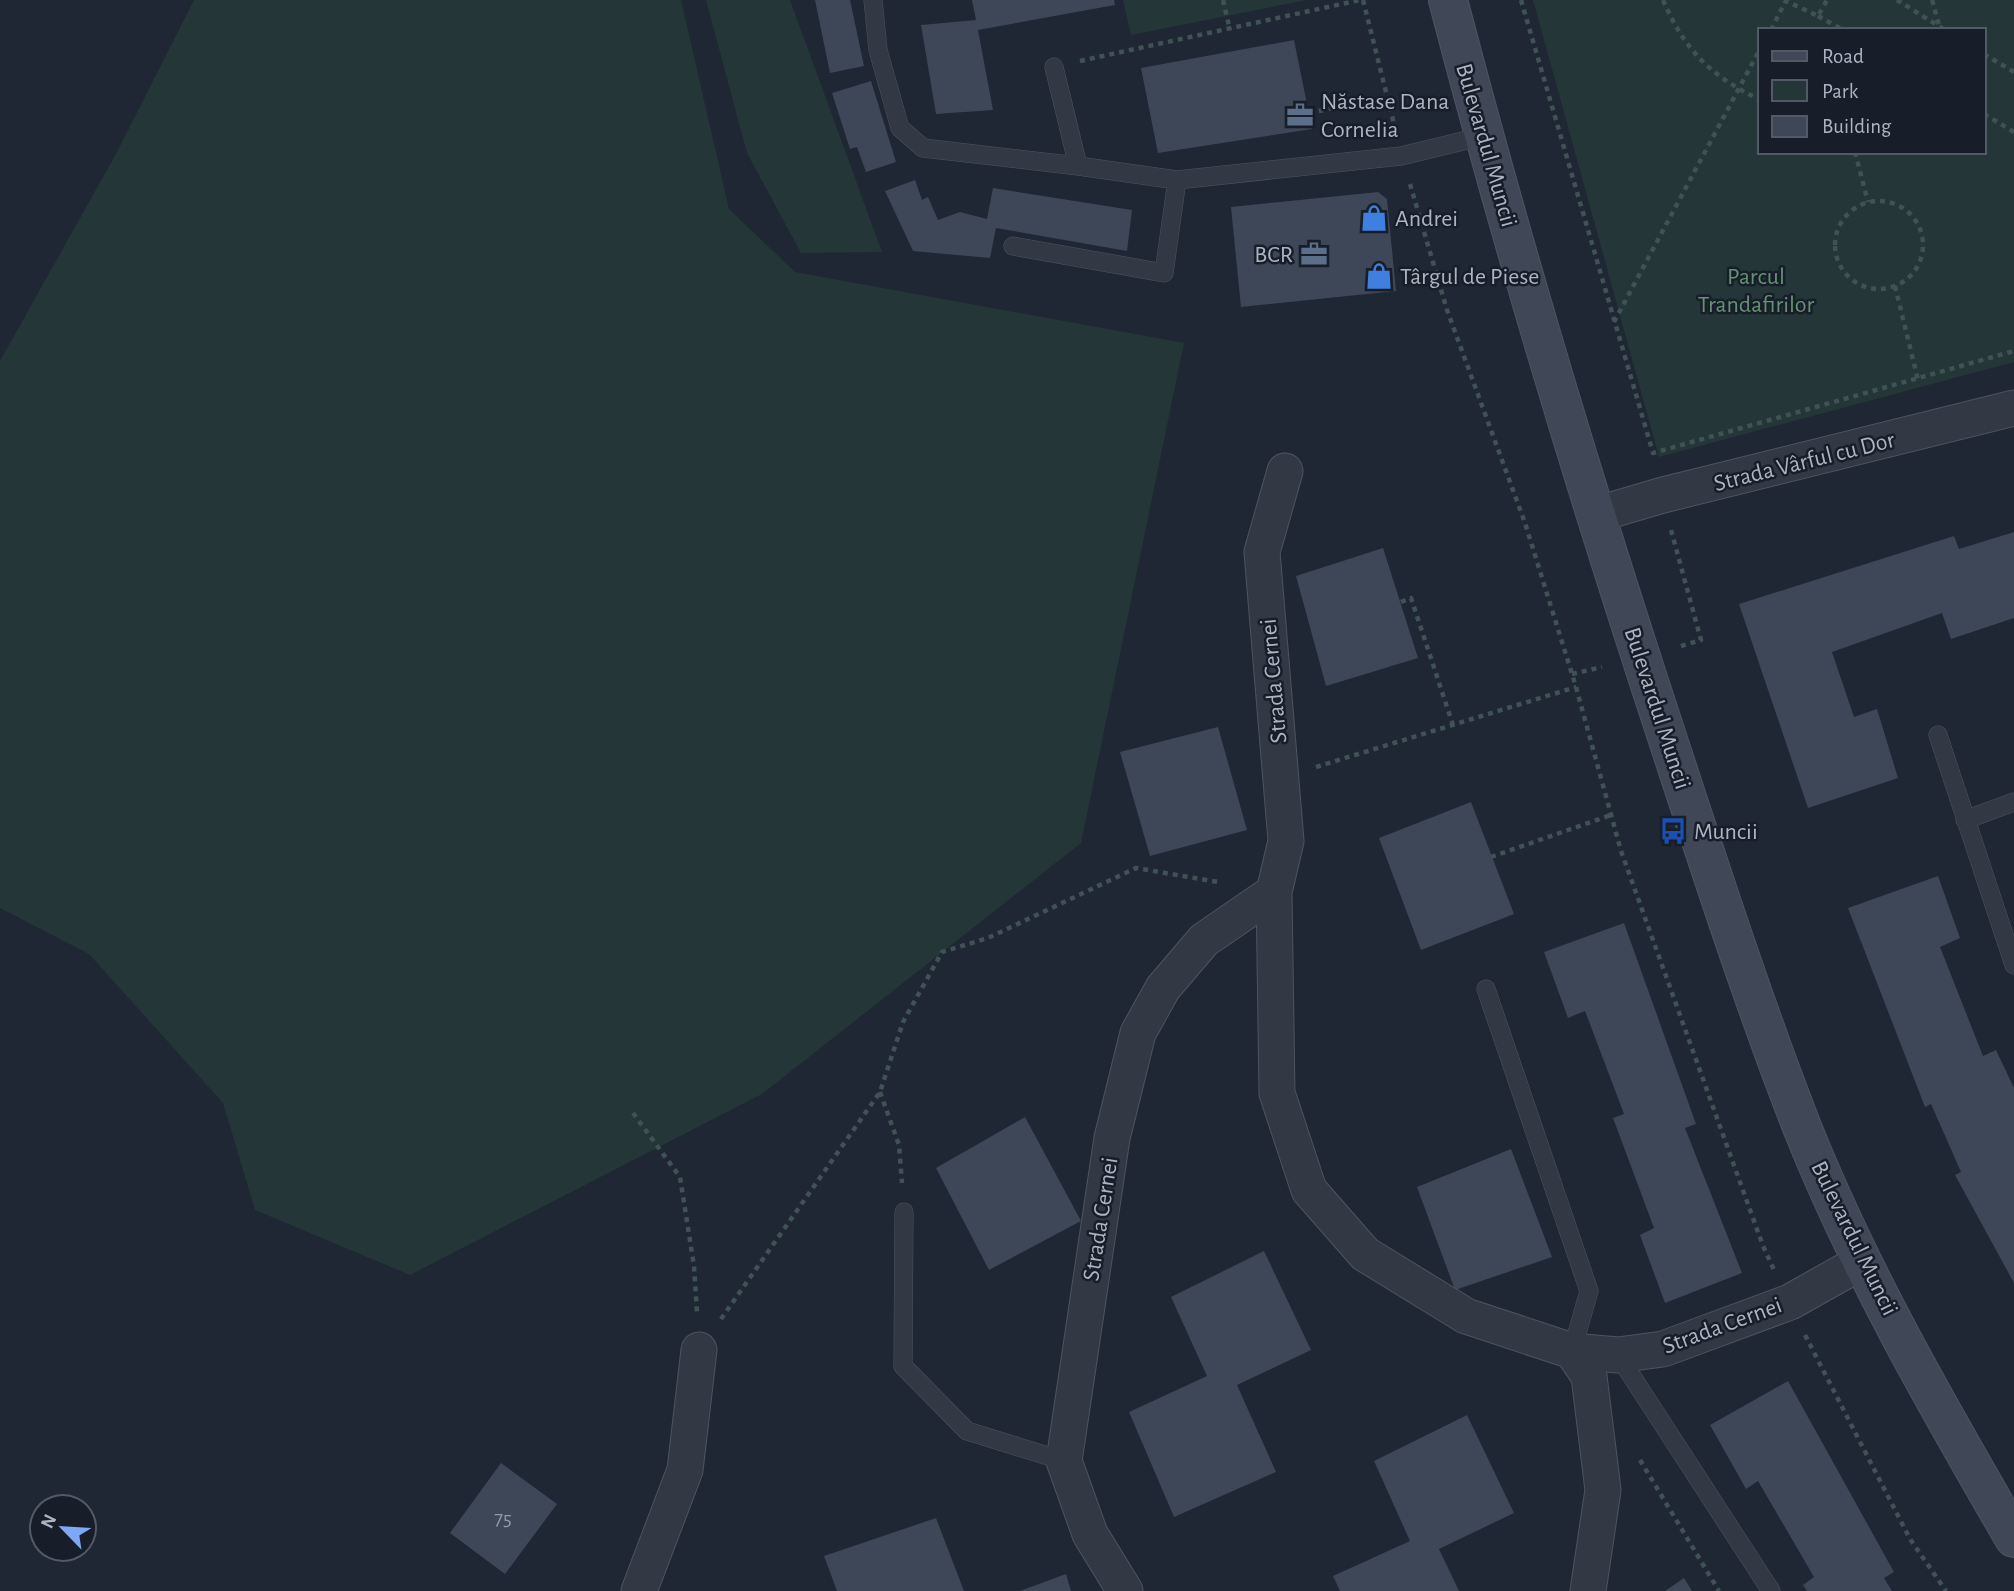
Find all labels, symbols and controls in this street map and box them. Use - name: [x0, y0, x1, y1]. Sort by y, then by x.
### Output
- legend: [1758, 28, 1986, 154]
- text: Road: [1822, 46, 1864, 67]
- street label: Bulevardul Muncii: [1451, 61, 1521, 230]
- text: Park: [1822, 81, 1859, 102]
- place label: Năstase Dana Cornelia: [1321, 90, 1449, 142]
- office icon: Năstase Dana Cornelia: [1285, 100, 1315, 130]
- text: Building: [1822, 116, 1892, 137]
- shop icon: Andrei: [1359, 203, 1389, 233]
- place label: Andrei: [1395, 207, 1458, 231]
- office icon: BCR: [1299, 239, 1329, 269]
- place label: BCR: [1254, 243, 1293, 267]
- shop icon: Târgul de Piese: [1364, 261, 1394, 291]
- place label: Târgul de Piese: [1400, 265, 1539, 289]
- park label: Parcul Trandafirilor: [1698, 265, 1814, 317]
- street label: Strada Vârful cu Dor: [1711, 428, 1897, 496]
- street label: Strada Cernei: [1257, 618, 1291, 744]
- street label: Bulevardul Muncii: [1620, 624, 1695, 792]
- bus stop icon: Muncii: [1658, 816, 1688, 846]
- place label: Muncii: [1694, 820, 1758, 844]
- street label: Strada Cernei: [1079, 1155, 1123, 1283]
- street label: Bulevardul Muncii: [1806, 1157, 1902, 1320]
- street label: Strada Cernei: [1659, 1293, 1785, 1359]
- north arrow: [28, 1493, 98, 1563]
- house number: 75: [494, 1508, 512, 1529]
- text: N: [38, 1511, 60, 1531]

